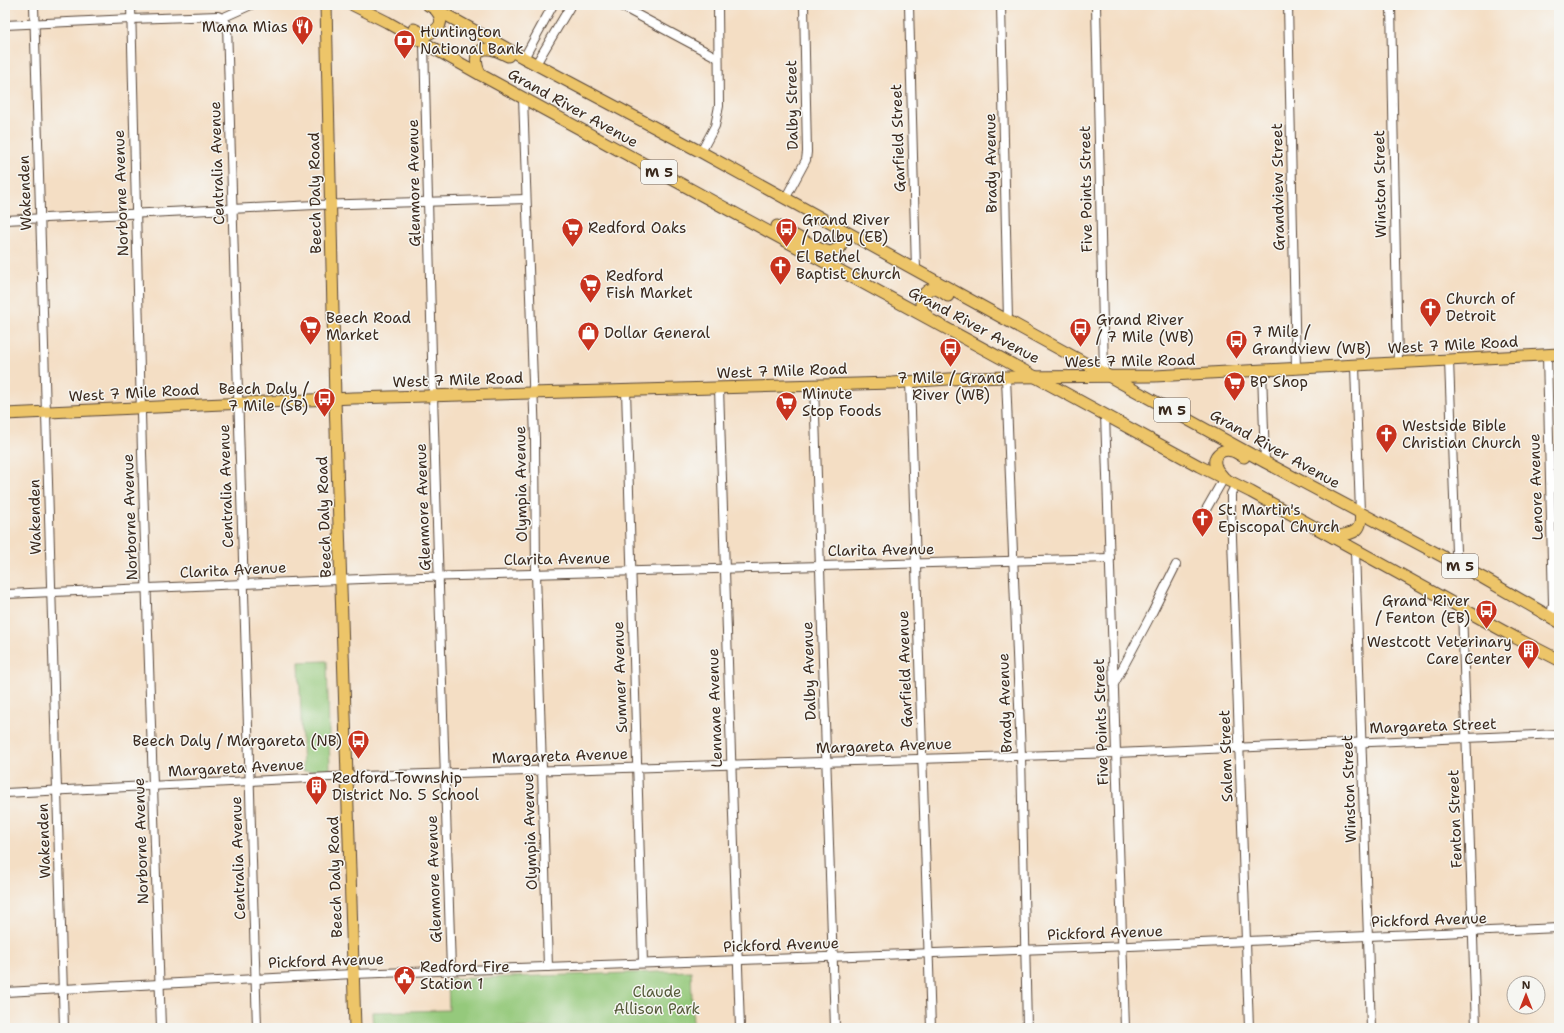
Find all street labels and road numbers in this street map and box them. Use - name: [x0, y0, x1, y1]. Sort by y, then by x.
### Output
- street label: Dalby Street: [781, 60, 803, 150]
- street label: Grand River Avenue: [504, 64, 642, 152]
- street label: Garfield Street: [886, 84, 910, 192]
- street label: Centralia Avenue: [205, 101, 229, 225]
- street label: Brady Avenue: [980, 113, 1002, 213]
- street label: Glenmore Avenue: [403, 119, 425, 247]
- street label: Grandview Street: [1267, 123, 1289, 251]
- street label: Five Points Street: [1075, 125, 1097, 253]
- street label: Norborne Avenue: [109, 129, 133, 257]
- street label: Winston Street: [1369, 130, 1391, 238]
- street label: Beech Daly Road: [304, 131, 326, 254]
- street label: Wakenden: [14, 155, 36, 231]
- road number: M 5: [641, 160, 677, 184]
- street label: Grand River Avenue: [905, 282, 1043, 368]
- street label: West 7 Mile Road: [1387, 332, 1519, 358]
- street label: West 7 Mile Road: [1064, 350, 1196, 372]
- street label: West 7 Mile Road: [716, 359, 848, 383]
- street label: West 7 Mile Road: [392, 368, 524, 392]
- street label: West 7 Mile Road: [68, 380, 200, 406]
- road number: M 5: [1154, 398, 1190, 422]
- street label: Grand River Avenue: [1206, 405, 1344, 493]
- street label: Centralia Avenue: [214, 424, 238, 548]
- street label: Olympia Avenue: [510, 426, 532, 542]
- street label: Lenore Avenue: [1524, 433, 1548, 541]
- street label: Glenmore Avenue: [411, 443, 435, 571]
- street label: Norborne Avenue: [118, 453, 142, 581]
- street label: Beech Daly Road: [312, 455, 336, 578]
- street label: Wakenden: [24, 479, 46, 555]
- street label: Clarita Avenue: [827, 539, 935, 561]
- street label: Clarita Avenue: [503, 548, 611, 570]
- road number: M 5: [1442, 554, 1478, 578]
- street label: Clarita Avenue: [179, 557, 287, 583]
- street label: Garfield Avenue: [893, 610, 917, 728]
- street label: Sumner Avenue: [608, 621, 632, 733]
- street label: Dalby Avenue: [797, 621, 821, 721]
- street label: Lennane Avenue: [703, 648, 727, 768]
- street label: Brady Avenue: [993, 653, 1017, 753]
- street label: Five Points Street: [1089, 658, 1113, 786]
- street label: Salem Street: [1214, 710, 1238, 802]
- street label: Margareta Street: [1369, 714, 1497, 738]
- street label: Margareta Avenue: [816, 734, 952, 758]
- street label: Winston Street: [1337, 735, 1361, 843]
- street label: Margareta Avenue: [492, 744, 628, 768]
- street label: Margareta Avenue: [167, 754, 305, 782]
- street label: Fenton Street: [1443, 769, 1467, 869]
- street label: Olympia Avenue: [518, 774, 542, 890]
- street label: Norborne Avenue: [129, 777, 153, 905]
- street label: Centralia Avenue: [226, 796, 250, 920]
- street label: Wakenden: [33, 803, 55, 879]
- street label: Beech Daly Road: [323, 815, 347, 938]
- street label: Glenmore Avenue: [422, 815, 446, 943]
- street label: Pickford Avenue: [1371, 908, 1487, 932]
- street label: Pickford Avenue: [1047, 921, 1163, 945]
- street label: Pickford Avenue: [723, 933, 839, 957]
- street label: Pickford Avenue: [268, 949, 384, 973]

